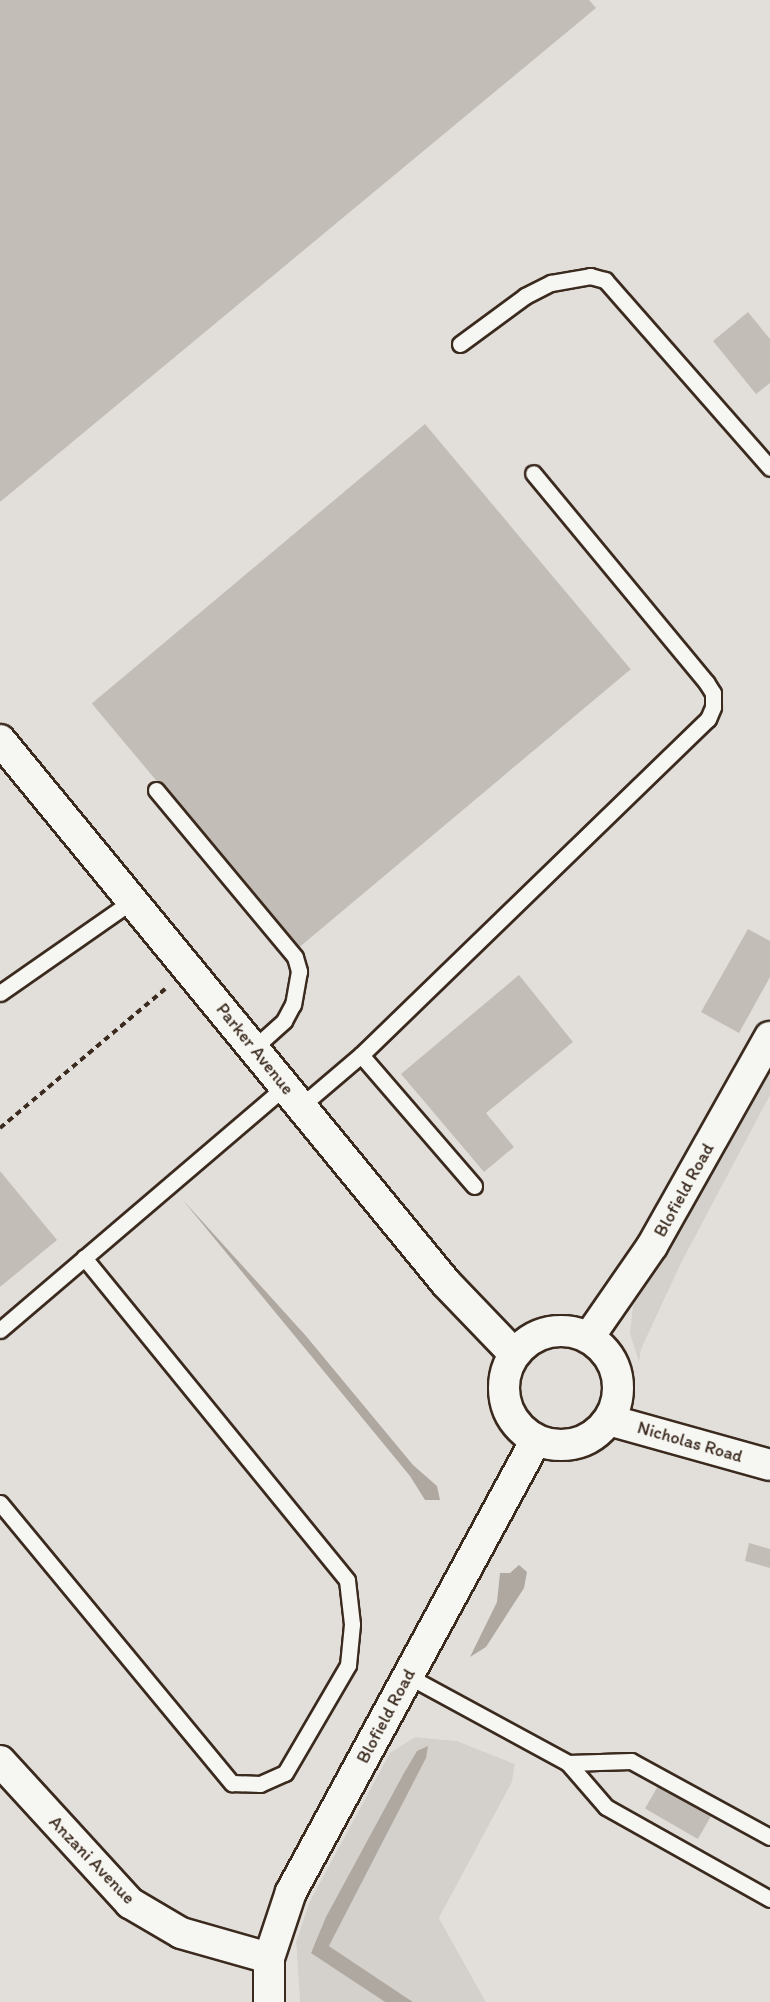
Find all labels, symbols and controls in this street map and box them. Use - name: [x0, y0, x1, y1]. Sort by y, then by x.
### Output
- street label: Parker Avenue: [212, 999, 298, 1099]
- street label: Blofield Road: [649, 1139, 719, 1241]
- street label: Nicholas Road: [635, 1417, 745, 1467]
- street label: Blofield Road: [352, 1665, 420, 1767]
- street label: Anzani Avenue: [44, 1811, 140, 1909]

